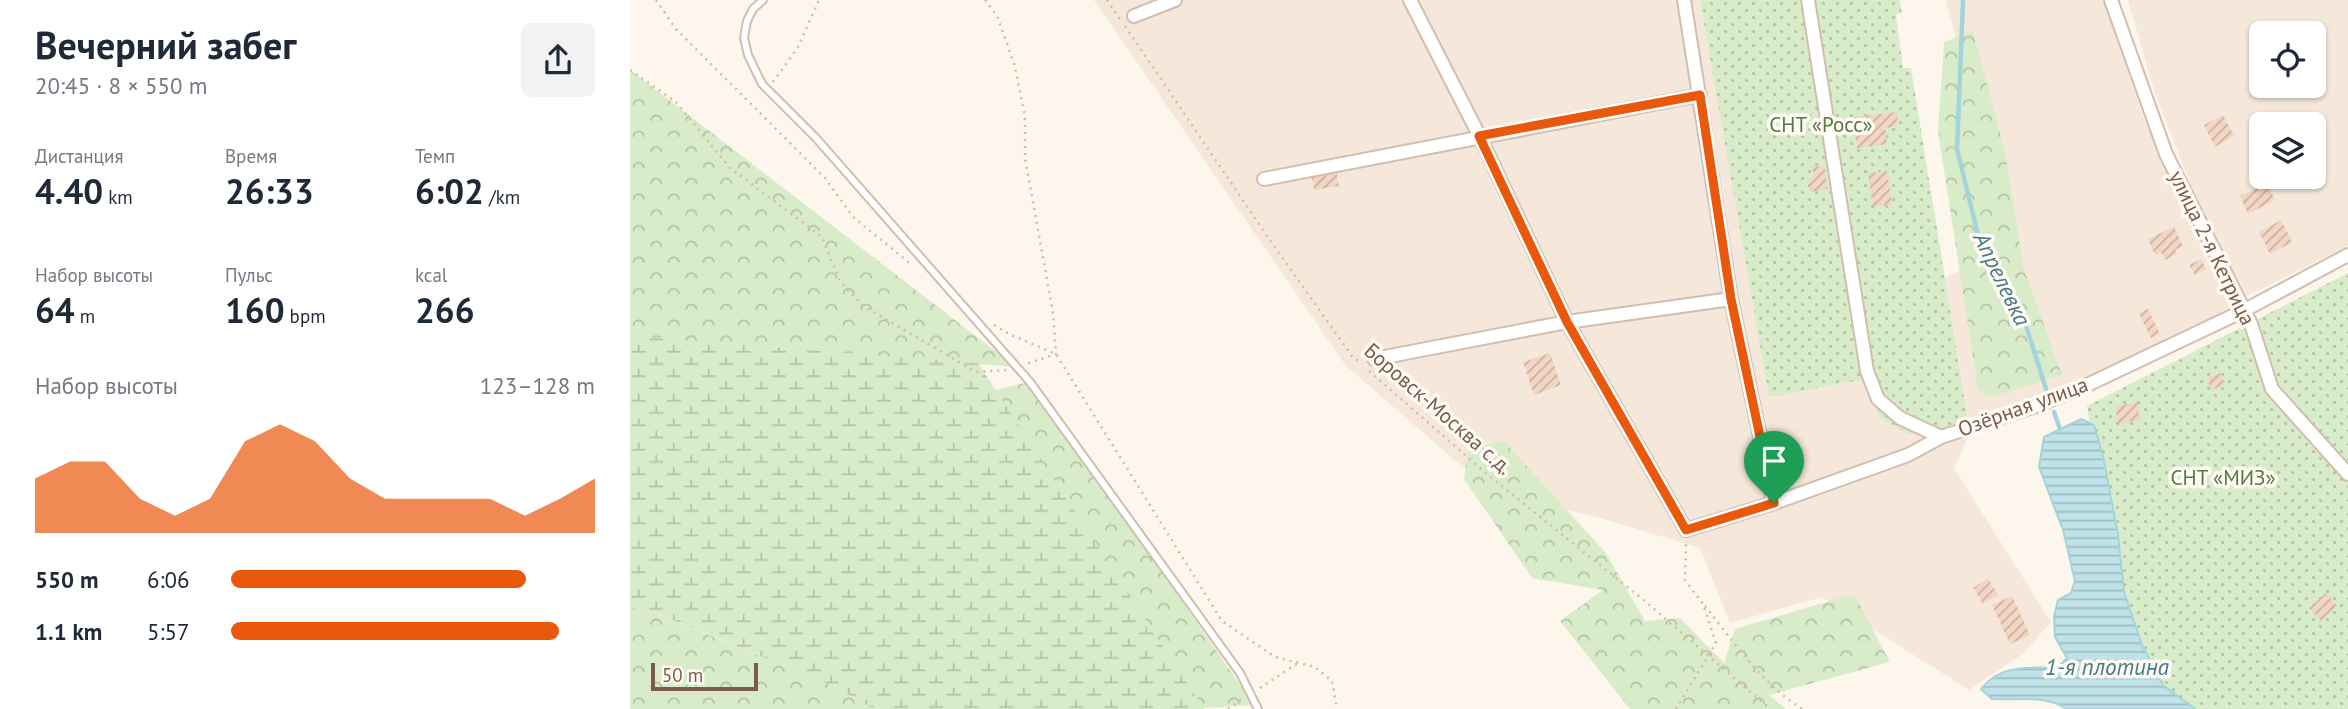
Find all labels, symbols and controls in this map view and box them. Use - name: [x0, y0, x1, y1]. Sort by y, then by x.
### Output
- text: Вечерний забег: [35, 20, 296, 69]
- map controls: [2249, 21, 2326, 189]
- button: locate: [2249, 21, 2326, 98]
- button: share: [521, 23, 595, 97]
- text: 20:45 · 8 × 550 m: [35, 71, 207, 100]
- park label: СНТ «Росс»: [1769, 111, 1873, 138]
- button: layers: [2249, 112, 2326, 189]
- text: Дистанция: [35, 144, 123, 168]
- text: Время: [225, 144, 277, 168]
- text: Темп: [415, 144, 455, 168]
- street label: улица 2-я Кетрица: [2163, 166, 2262, 330]
- text: 4.40: [35, 168, 103, 214]
- text: 26:33: [225, 168, 314, 214]
- text: 6:02: [415, 168, 484, 214]
- text: km: [103, 185, 133, 209]
- text: /km: [484, 185, 520, 209]
- water label: Апрелевка: [1967, 226, 2038, 330]
- text: Набор высоты: [35, 263, 153, 287]
- text: Пульс: [225, 263, 273, 287]
- text: kcal: [415, 263, 447, 287]
- text: 64: [35, 287, 75, 333]
- text: 160: [225, 287, 285, 333]
- text: 266: [415, 287, 475, 333]
- text: m: [75, 304, 95, 328]
- text: bpm: [285, 304, 326, 328]
- street label: Боровск-Москва с.д.: [1359, 337, 1518, 480]
- text: Набор высоты: [35, 371, 178, 400]
- text: 123–128 m: [480, 371, 595, 400]
- street label: Озёрная улица: [1954, 371, 2092, 443]
- pin: [1744, 431, 1804, 503]
- icon: arrive: [1755, 442, 1793, 480]
- park label: СНТ «МИЗ»: [2171, 464, 2275, 491]
- text: 550 m: [35, 565, 98, 594]
- text: 6:06: [147, 565, 190, 594]
- text: 1.1 km: [35, 617, 102, 646]
- text: 5:57: [147, 617, 190, 646]
- water label: 1-я плотина: [2045, 652, 2169, 681]
- scale bar: [651, 660, 758, 692]
- text: 50 m: [662, 663, 703, 687]

